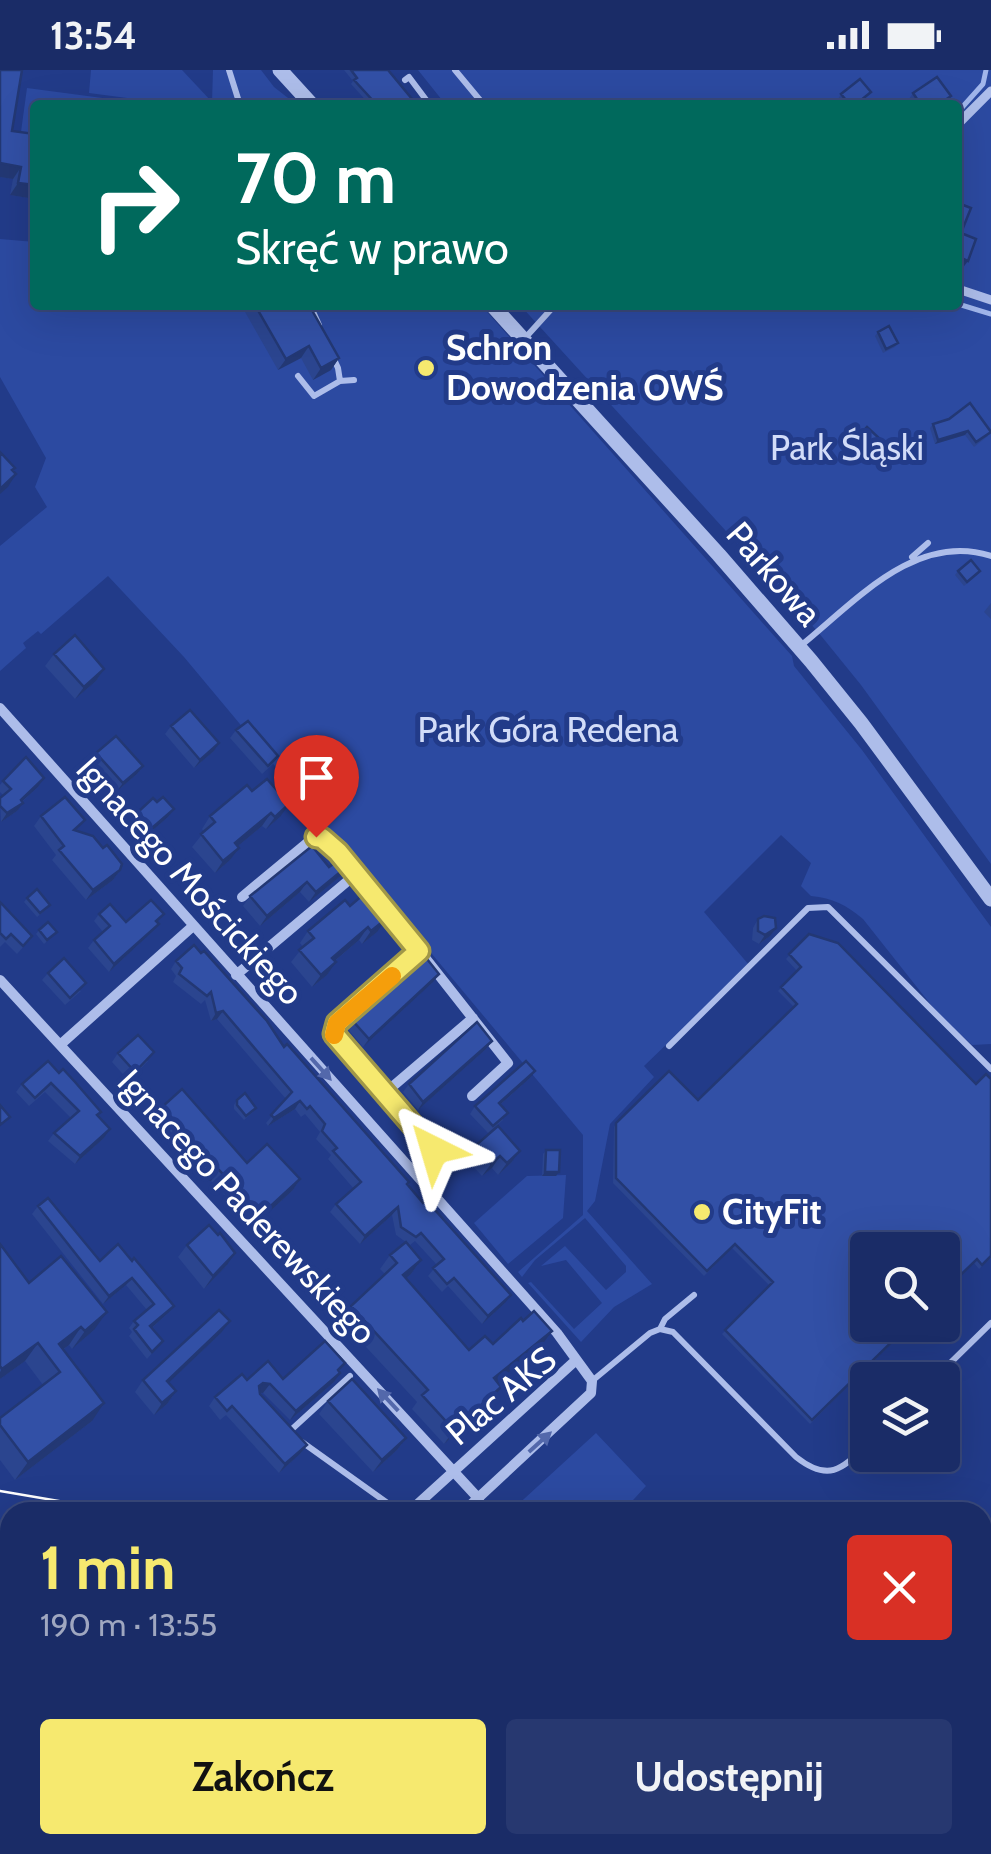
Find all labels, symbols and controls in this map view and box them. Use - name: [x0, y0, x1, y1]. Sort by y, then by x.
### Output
- text: 13:54: [50, 12, 137, 59]
- text: 70 m: [235, 135, 396, 221]
- icon: right: [70, 140, 200, 270]
- text: Skręć w prawo: [235, 221, 509, 275]
- place label: Schron Dowodzenia OWŚ: [446, 326, 724, 409]
- marker: Schron Dowodzenia OWŚ: [415, 357, 437, 379]
- park label: Park Śląski: [770, 426, 924, 469]
- street label: Parkowa: [718, 513, 831, 634]
- park label: Park Góra Redena: [417, 708, 679, 751]
- pin: [274, 735, 359, 838]
- street label: Ignacego Mościckiego: [68, 748, 313, 1014]
- icon: arrive: [289, 750, 344, 805]
- one-way arrow: [309, 1056, 331, 1081]
- street label: Ignacego Paderewskiego: [109, 1060, 386, 1353]
- position arrow: [382, 1098, 486, 1202]
- place label: CityFit: [722, 1190, 821, 1233]
- marker: CityFit: [691, 1201, 713, 1223]
- map controls: [850, 1232, 960, 1472]
- button: search: [850, 1232, 960, 1342]
- street label: Plac AKS: [437, 1337, 564, 1454]
- button: layers: [850, 1362, 960, 1472]
- one-way arrow: [377, 1388, 400, 1412]
- one-way arrow: [528, 1431, 552, 1454]
- text: 1 min: [40, 1531, 175, 1604]
- button: close: [847, 1535, 952, 1640]
- text: 190 m · 13:55: [40, 1605, 217, 1644]
- button: Zakończ: [40, 1719, 486, 1834]
- button: Udostępnij: [506, 1719, 952, 1834]

